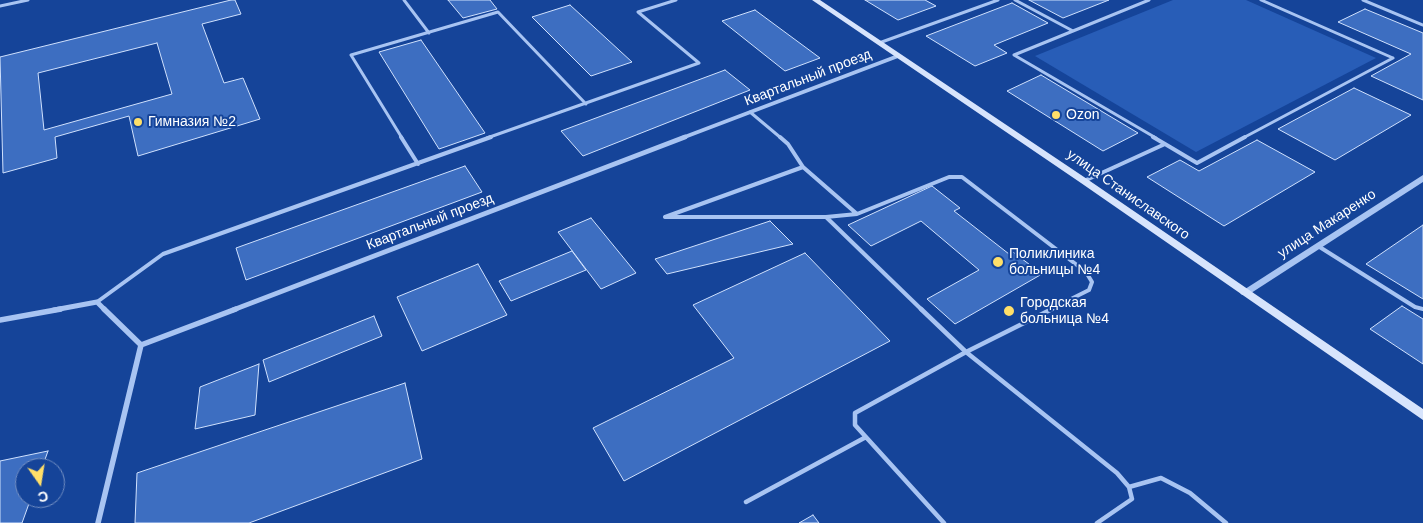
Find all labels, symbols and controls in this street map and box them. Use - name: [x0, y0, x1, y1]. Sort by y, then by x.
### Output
- street label: Квартальный проезд: [742, 46, 874, 110]
- place label: Ozon: [1066, 107, 1099, 123]
- marker: Ozon: [1050, 109, 1062, 121]
- place label: Гимназия №2: [148, 114, 236, 130]
- marker: Гимназия №2: [132, 116, 144, 128]
- street label: улица Станиславского: [1063, 146, 1193, 244]
- street label: улица Макаренко: [1275, 186, 1379, 262]
- street label: Квартальный проезд: [364, 190, 496, 254]
- place label: Поликлиника больницы №4: [1009, 246, 1100, 278]
- marker: Поликлиника больницы №4: [991, 255, 1005, 269]
- place label: Городская больница №4: [1020, 295, 1109, 328]
- marker: Городская больница №4: [1002, 304, 1016, 318]
- north arrow: [15, 458, 65, 508]
- text: С: [36, 488, 50, 506]

